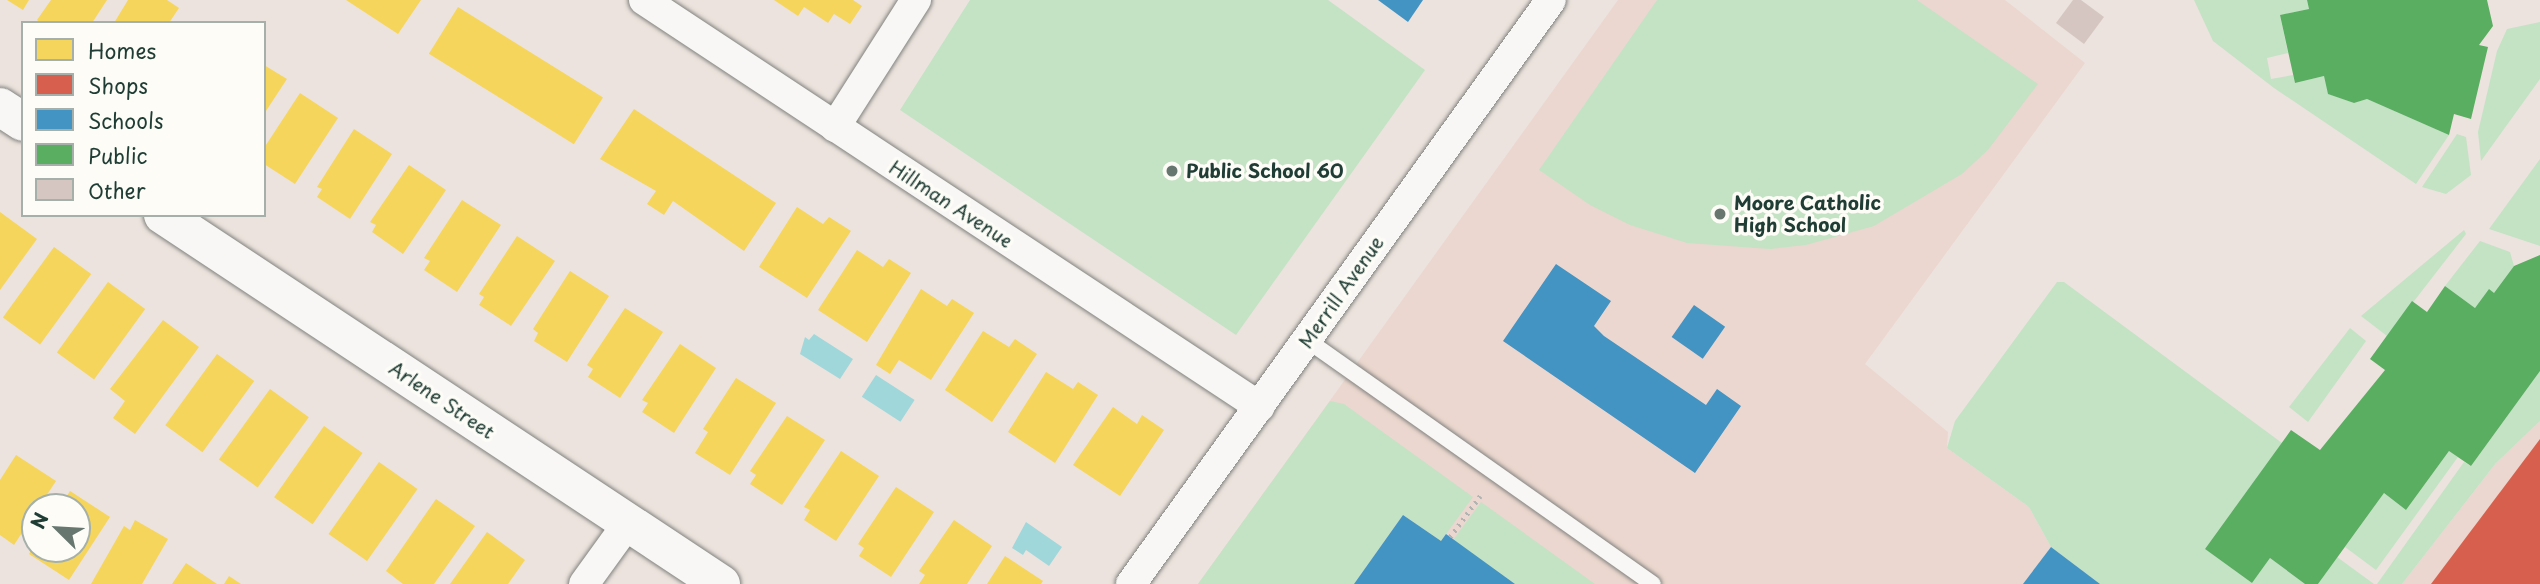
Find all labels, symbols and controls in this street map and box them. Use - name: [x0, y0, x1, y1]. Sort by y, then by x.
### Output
- legend: [21, 21, 266, 217]
- text: Homes: [88, 34, 156, 66]
- text: Shops: [88, 69, 148, 101]
- text: Schools: [88, 104, 164, 136]
- text: Public: [88, 139, 148, 171]
- street label: Hillman Avenue: [885, 156, 1017, 252]
- place label: Public School 60: [1186, 160, 1345, 182]
- marker: Public School 60: [1164, 163, 1180, 179]
- text: Other: [88, 174, 146, 206]
- place label: Moore Catholic High School: [1734, 192, 1881, 236]
- marker: Moore Catholic High School: [1712, 206, 1728, 222]
- street label: Merrill Avenue: [1294, 231, 1388, 353]
- street label: Arlene Street: [385, 356, 499, 444]
- north arrow: [21, 493, 91, 563]
- text: N: [23, 508, 54, 533]

